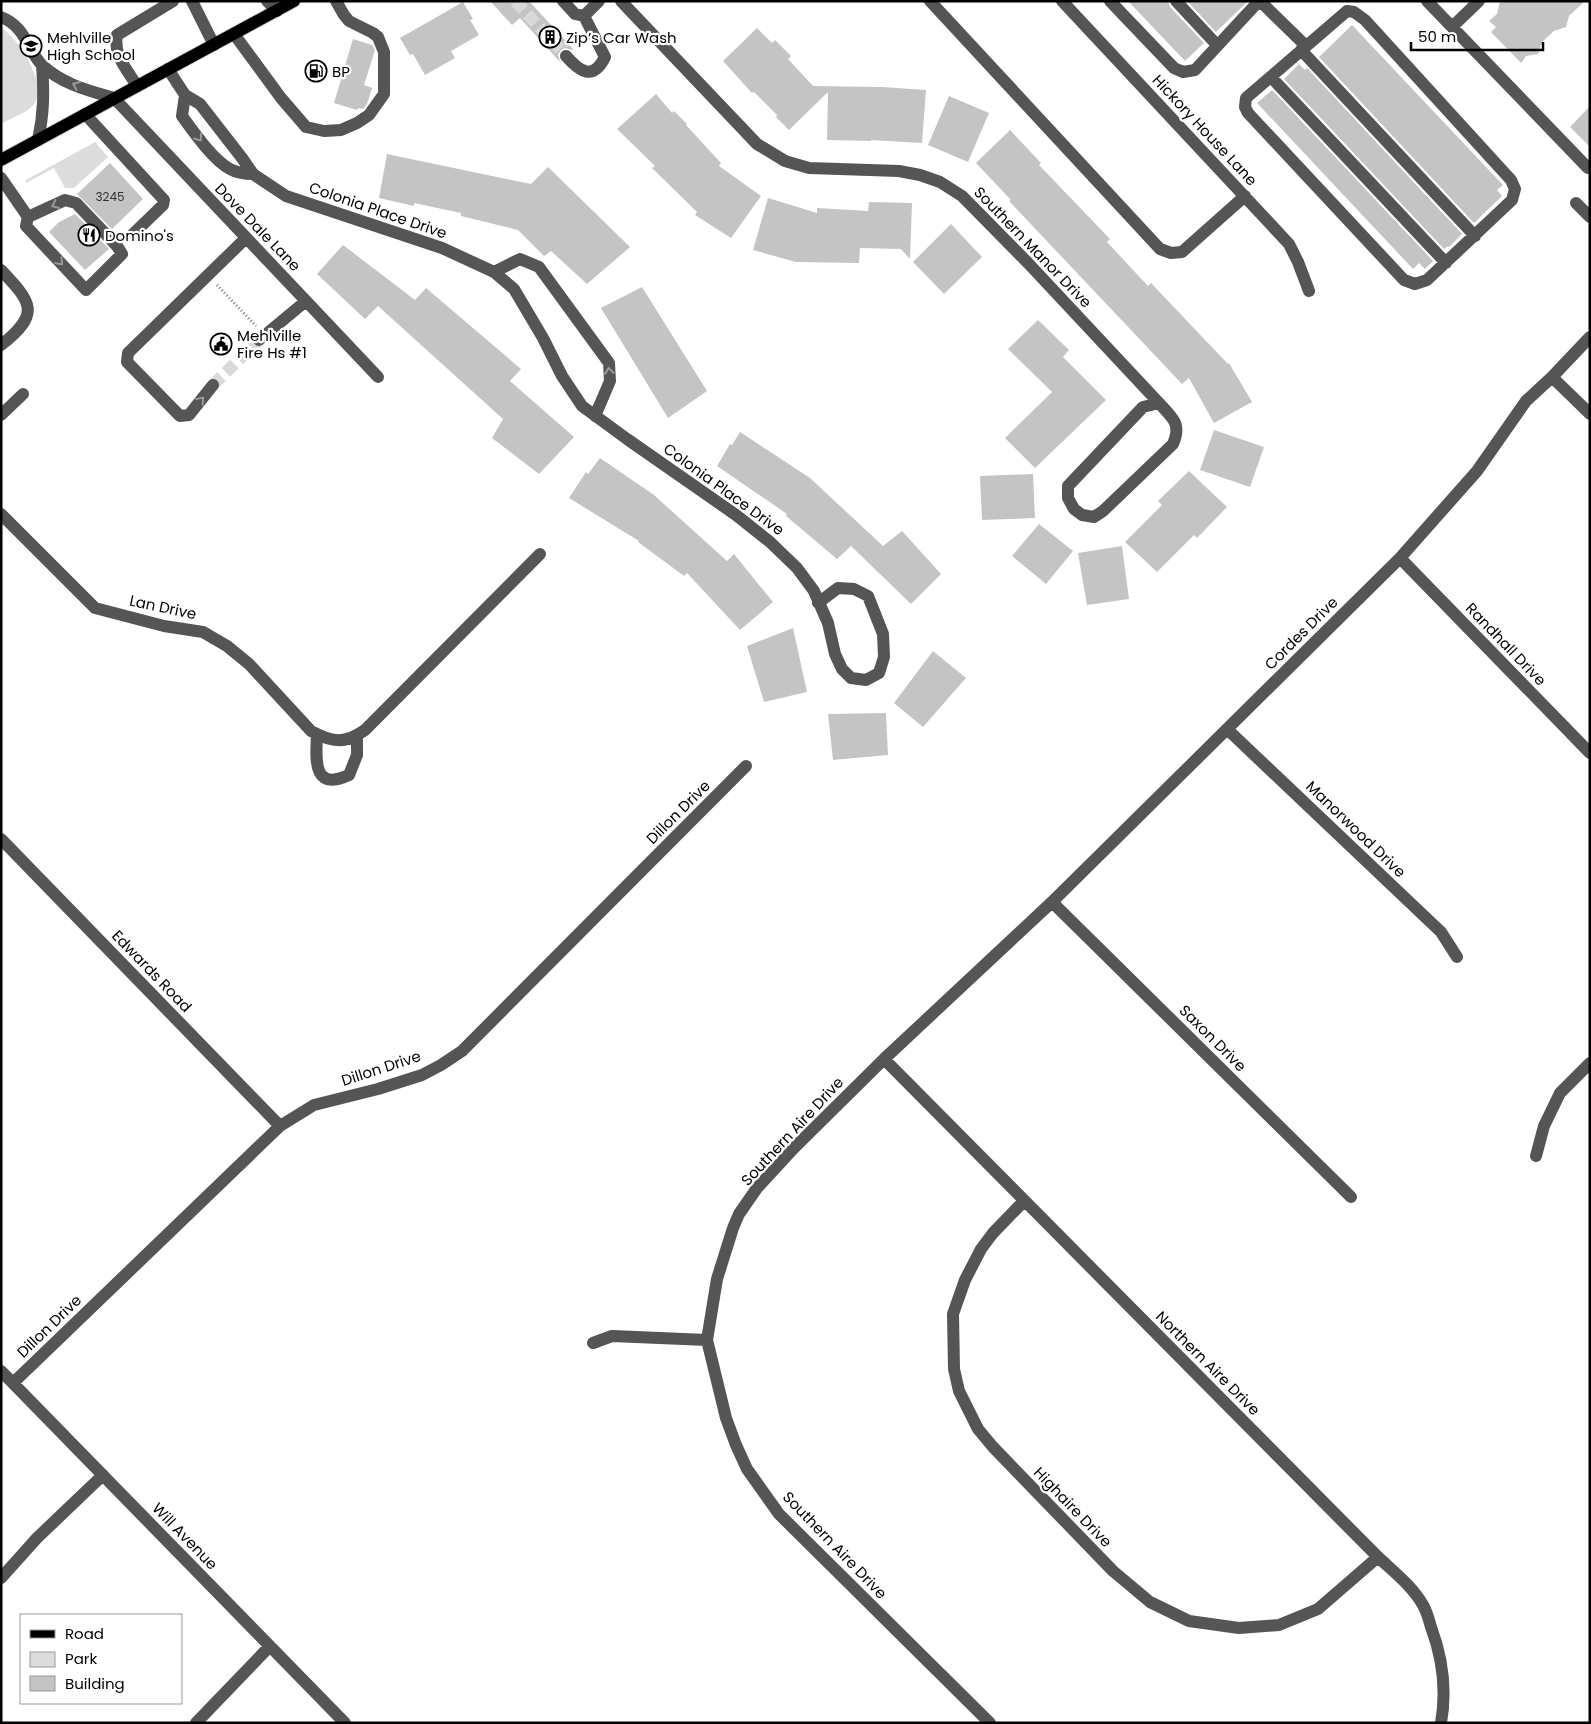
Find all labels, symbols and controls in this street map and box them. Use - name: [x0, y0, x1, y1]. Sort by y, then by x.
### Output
- scale bar: [1411, 20, 1544, 52]
- building icon: Zip’s Car Wash: [538, 25, 562, 49]
- text: 50 m: [1418, 26, 1456, 47]
- place label: Mehlville High School: [47, 27, 135, 65]
- place label: Zip’s Car Wash: [566, 27, 677, 48]
- school or university icon: Mehlville High School: [19, 34, 43, 58]
- fuel station icon: BP: [304, 59, 328, 83]
- place label: BP: [332, 61, 350, 82]
- street label: Hickory House Lane: [1148, 70, 1262, 190]
- one-way arrow: [72, 81, 81, 92]
- one-way arrow: [192, 133, 202, 142]
- street label: Colonia Place Drive: [306, 177, 450, 243]
- street label: Dove Dale Lane: [210, 178, 306, 276]
- street label: Southern Manor Drive: [970, 182, 1096, 312]
- house number: 3245: [95, 188, 125, 205]
- one-way arrow: [51, 199, 60, 210]
- restaurant icon: Domino's: [77, 223, 101, 247]
- place label: Domino's: [105, 225, 174, 246]
- one-way arrow: [54, 256, 63, 265]
- place label: Mehlville Fire Hs #1: [237, 325, 307, 363]
- public building icon: Mehlville Fire Hs #1: [209, 332, 233, 356]
- one-way arrow: [604, 366, 615, 374]
- one-way arrow: [196, 397, 205, 406]
- street label: Colonia Place Drive: [659, 438, 789, 540]
- street label: Lan Drive: [128, 590, 198, 624]
- street label: Cordes Drive: [1260, 592, 1342, 674]
- street label: Randhall Drive: [1461, 598, 1551, 690]
- street label: Dillon Drive: [641, 775, 715, 849]
- street label: Manorwood Drive: [1302, 776, 1410, 882]
- street label: Edwards Road: [107, 925, 197, 1017]
- street label: Saxon Drive: [1175, 1000, 1251, 1076]
- street label: Dillon Drive: [339, 1045, 423, 1091]
- street label: Southern Aire Drive: [736, 1072, 848, 1190]
- street label: Dillon Drive: [12, 1290, 86, 1362]
- street label: Northern Aire Drive: [1151, 1306, 1265, 1420]
- street label: Highaire Drive: [1029, 1462, 1117, 1552]
- street label: Southern Aire Drive: [778, 1487, 892, 1603]
- street label: Will Avenue: [148, 1498, 222, 1574]
- legend: [20, 1614, 182, 1704]
- text: Road: [65, 1623, 104, 1644]
- text: Park: [65, 1648, 97, 1669]
- text: Building: [65, 1673, 125, 1694]

